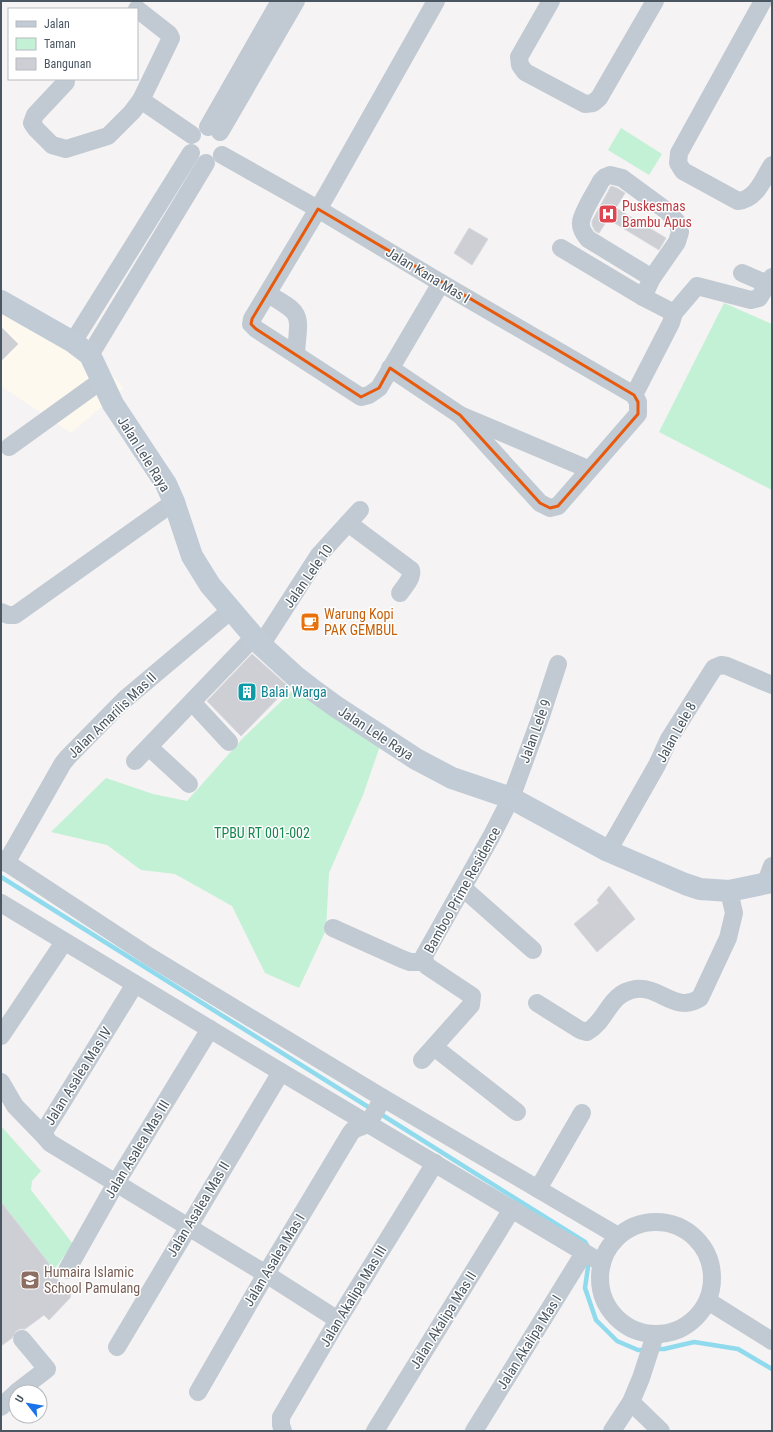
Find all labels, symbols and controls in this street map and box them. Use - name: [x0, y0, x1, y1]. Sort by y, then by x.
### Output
- legend: [8, 8, 138, 80]
- text: Jalan: [44, 17, 70, 31]
- text: Taman: [44, 37, 76, 51]
- text: Bangunan: [44, 57, 91, 71]
- place label: Puskesmas Bambu Apus: [622, 198, 692, 230]
- hospital icon: Puskesmas Bambu Apus: [597, 203, 619, 225]
- street label: Jalan Kana Mas I: [383, 244, 473, 306]
- street label: Jalan Lele Raya: [114, 413, 174, 495]
- street label: Jalan Lele 10: [280, 541, 336, 611]
- place label: Warung Kopi PAK GEMBUL: [324, 606, 398, 638]
- cafe icon: Warung Kopi PAK GEMBUL: [299, 611, 321, 633]
- street label: Jalan Amarilis Mas II: [65, 669, 159, 761]
- building icon: Balai Warga: [236, 681, 258, 703]
- place label: Balai Warga: [261, 684, 327, 700]
- street label: Jalan Lele 9: [516, 697, 554, 765]
- street label: Jalan Lele 8: [653, 699, 699, 765]
- street label: Jalan Lele Raya: [336, 703, 416, 763]
- street label: Bamboo Prime Residence: [421, 824, 504, 956]
- park label: TPBU RT 001-002: [214, 825, 310, 841]
- street label: Jalan Asalea Mas IV: [41, 1024, 115, 1128]
- street label: Jalan Asalea Mas III: [101, 1097, 173, 1201]
- street label: Jalan Asalea Mas II: [163, 1159, 233, 1259]
- street label: Jalan Asalea Mas I: [240, 1211, 308, 1309]
- street label: Jalan Akalipa Mas III: [316, 1243, 390, 1349]
- place label: Humaira Islamic School Pamulang: [44, 1264, 140, 1296]
- street label: Jalan Akalipa Mas II: [407, 1268, 479, 1372]
- school or university icon: Humaira Islamic School Pamulang: [19, 1269, 41, 1291]
- street label: Jalan Akalipa Mas I: [494, 1292, 564, 1392]
- north arrow: [8, 1384, 48, 1424]
- text: U: [13, 1393, 27, 1405]

